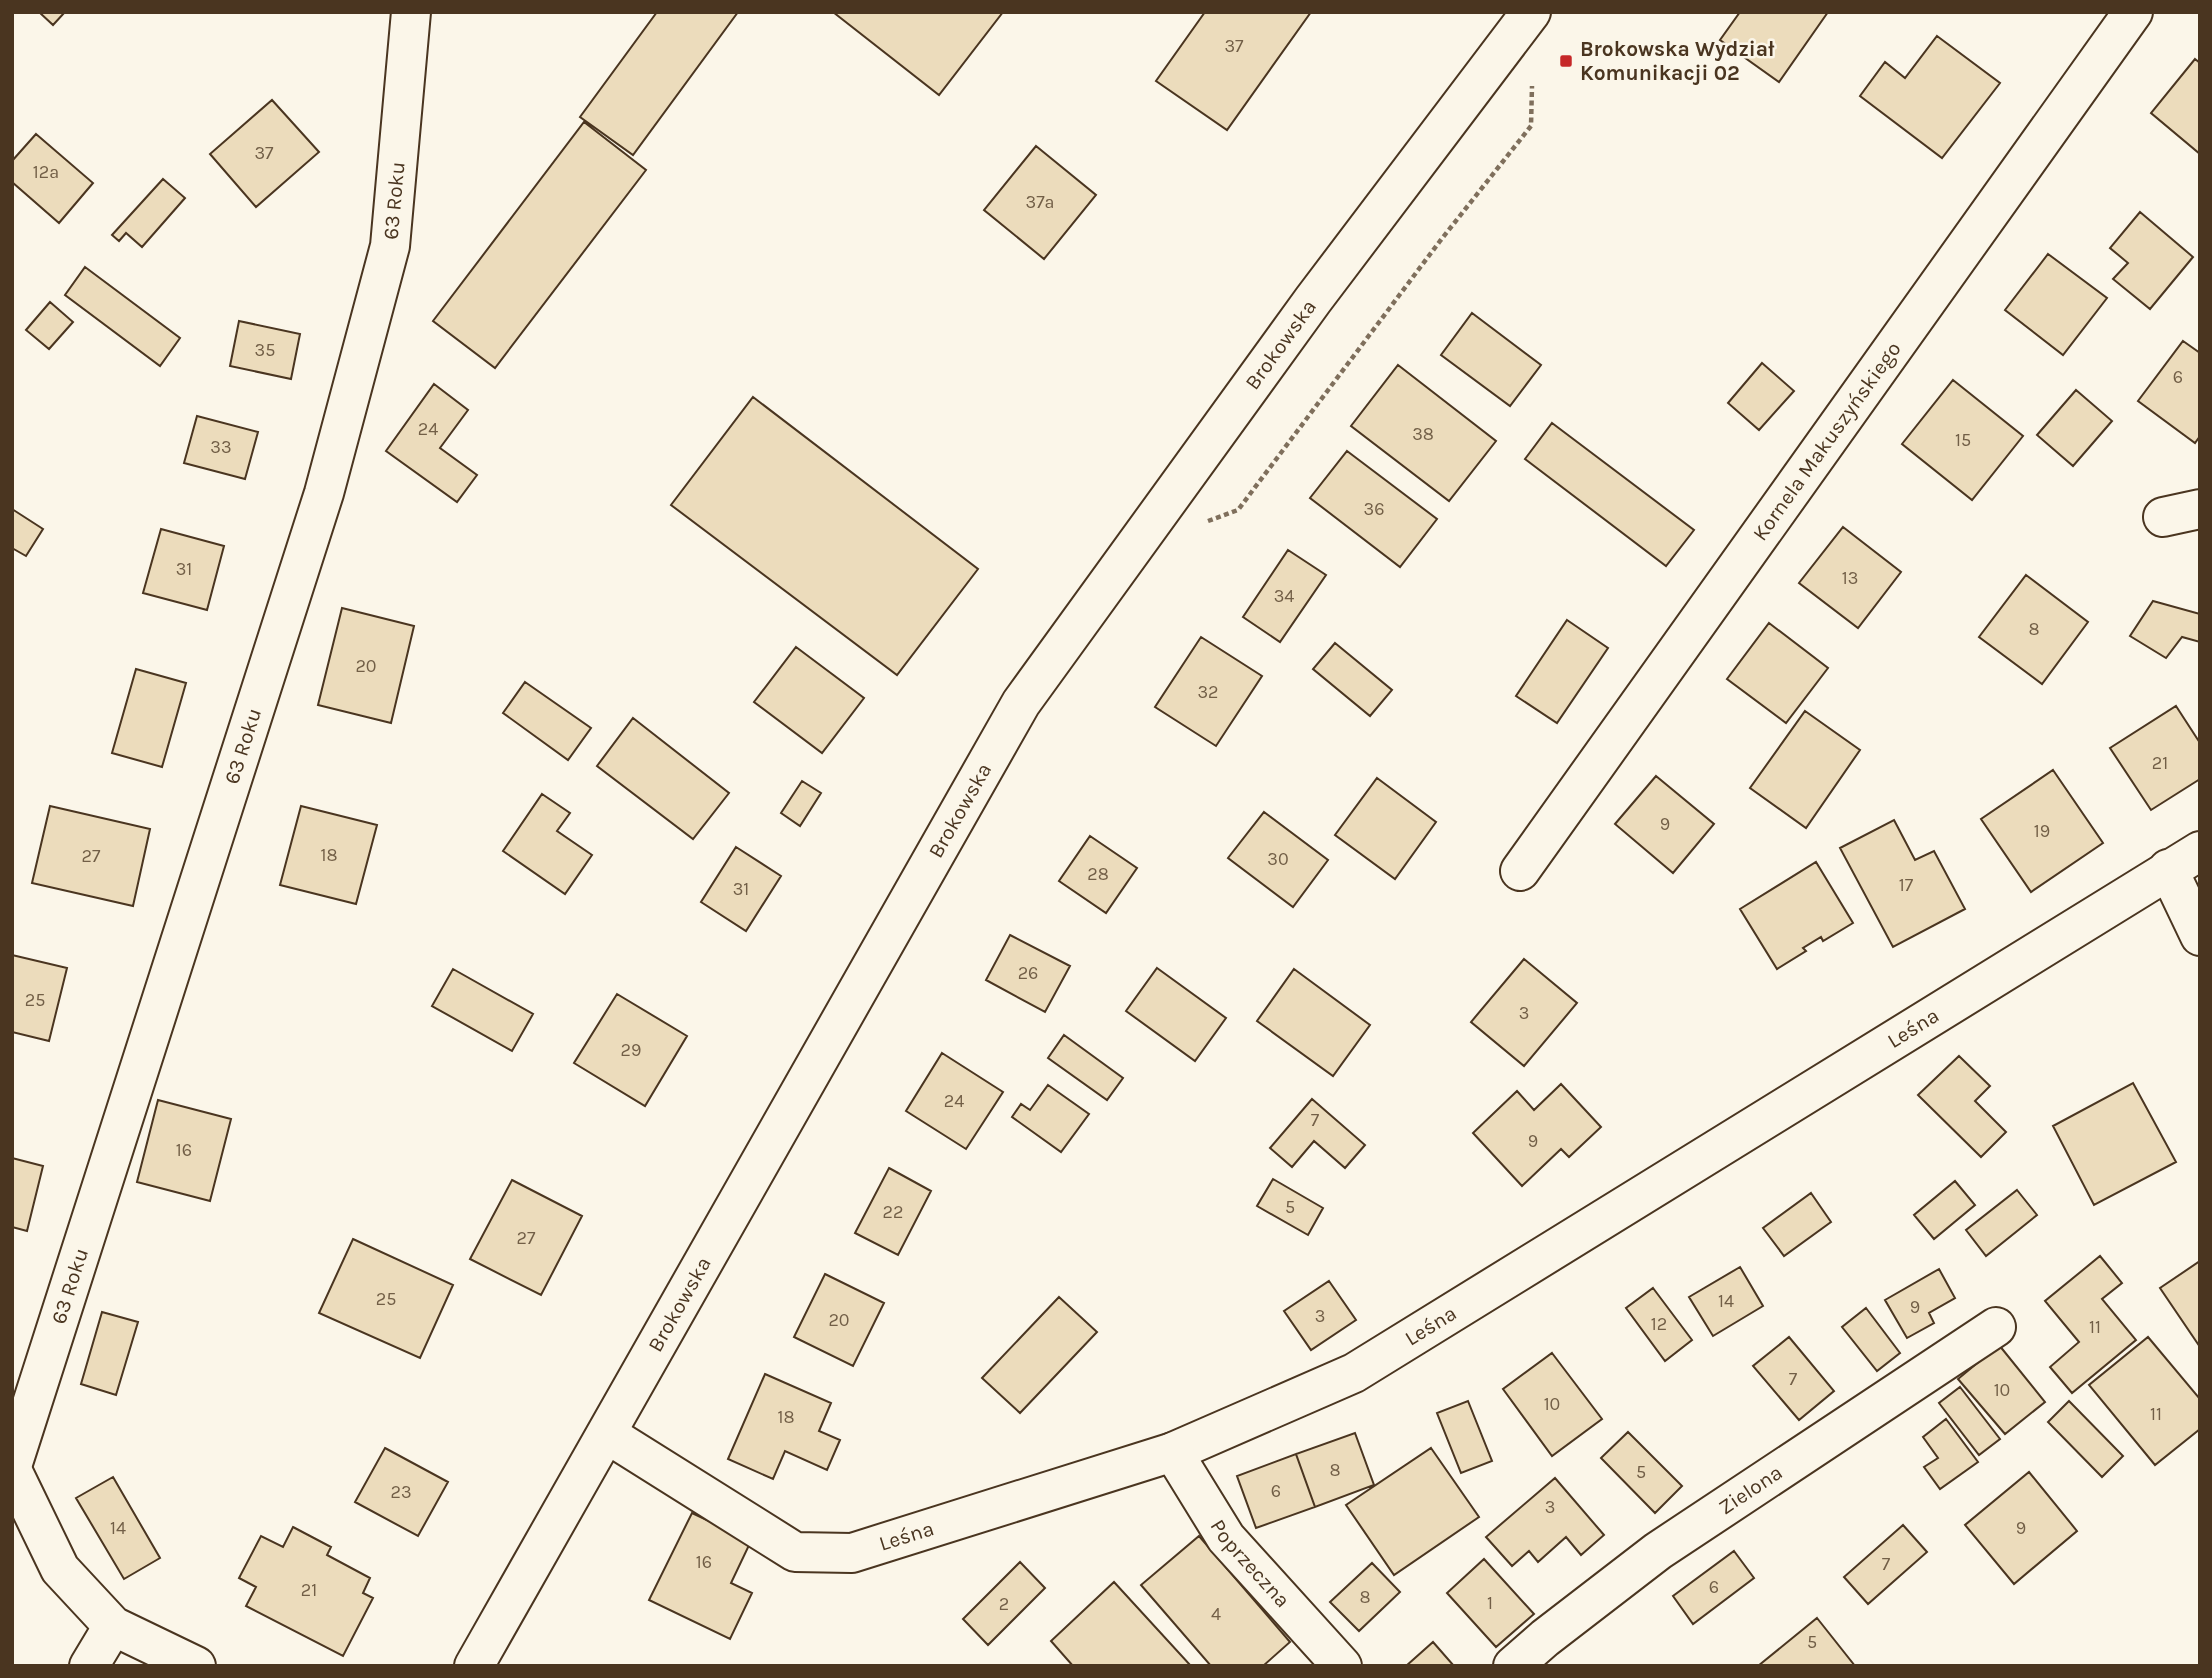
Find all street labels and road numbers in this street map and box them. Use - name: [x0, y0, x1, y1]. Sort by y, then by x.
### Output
- street label: 63 Roku: [379, 161, 410, 241]
- street label: Brokowska: [1240, 295, 1321, 394]
- street label: Kornela Makuszyńskiego: [1748, 337, 1906, 545]
- street label: 63 Roku: [219, 705, 266, 787]
- street label: Brokowska: [924, 759, 996, 862]
- street label: Leśna: [1883, 1003, 1943, 1053]
- street label: 63 Roku: [46, 1245, 93, 1327]
- street label: Brokowska: [643, 1253, 716, 1356]
- street label: Leśna: [1401, 1301, 1461, 1351]
- street label: Zielona: [1714, 1460, 1787, 1519]
- street label: Poprzeczna: [1206, 1515, 1295, 1612]
- street label: Leśna: [876, 1516, 937, 1556]

